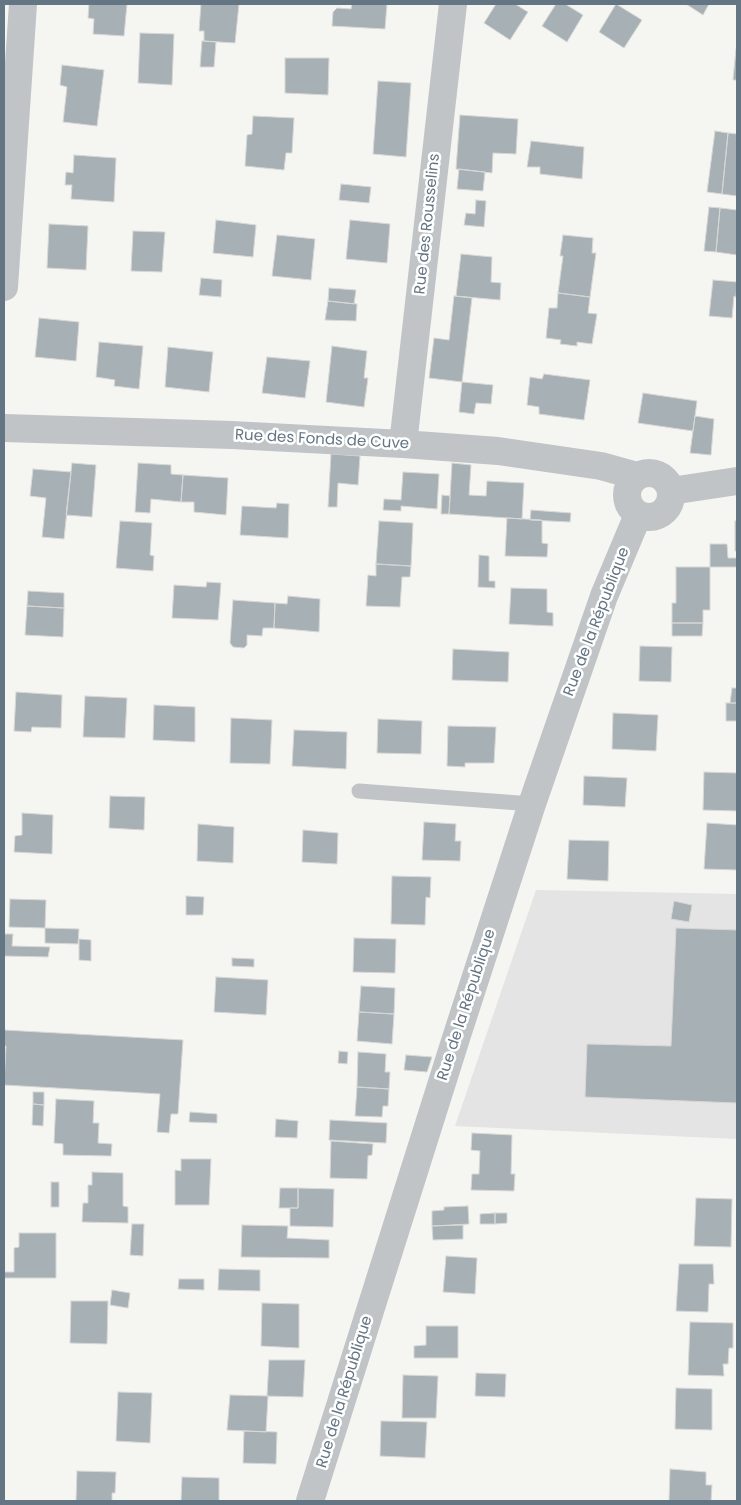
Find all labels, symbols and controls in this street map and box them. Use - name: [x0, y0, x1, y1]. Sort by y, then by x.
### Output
- street label: Rue des Rousselins: [412, 153, 444, 295]
- street label: Rue des Fonds de Cuve: [234, 426, 410, 454]
- street label: Rue de la République: [560, 545, 634, 699]
- street label: Rue de la République: [434, 927, 500, 1083]
- street label: Rue de la République: [313, 1314, 377, 1470]

